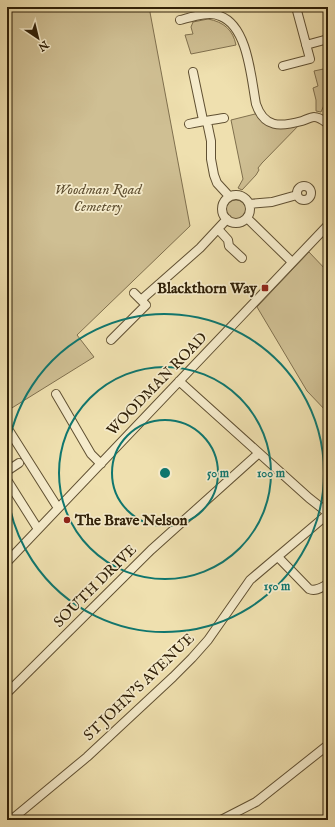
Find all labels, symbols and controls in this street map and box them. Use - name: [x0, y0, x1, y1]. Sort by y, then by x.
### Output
- north arrow: [18, 18, 58, 58]
- text: N: [35, 36, 52, 54]
- park label: Woodman Road Cemetery: [55, 180, 142, 216]
- place label: Blackthorn Way: [157, 279, 258, 298]
- marker: Blackthorn Way: [260, 283, 270, 293]
- street label: WOODMAN ROAD: [103, 328, 211, 440]
- centre of rings: [158, 466, 172, 480]
- text: 50 m: [207, 466, 230, 481]
- text: 100 m: [257, 466, 286, 481]
- place label: The Brave Nelson: [74, 511, 187, 530]
- marker: The Brave Nelson: [62, 515, 72, 525]
- street label: SOUTH DRIVE: [49, 540, 141, 632]
- text: 150 m: [264, 579, 291, 594]
- street label: ST JOHN'S AVENUE: [80, 629, 198, 745]

